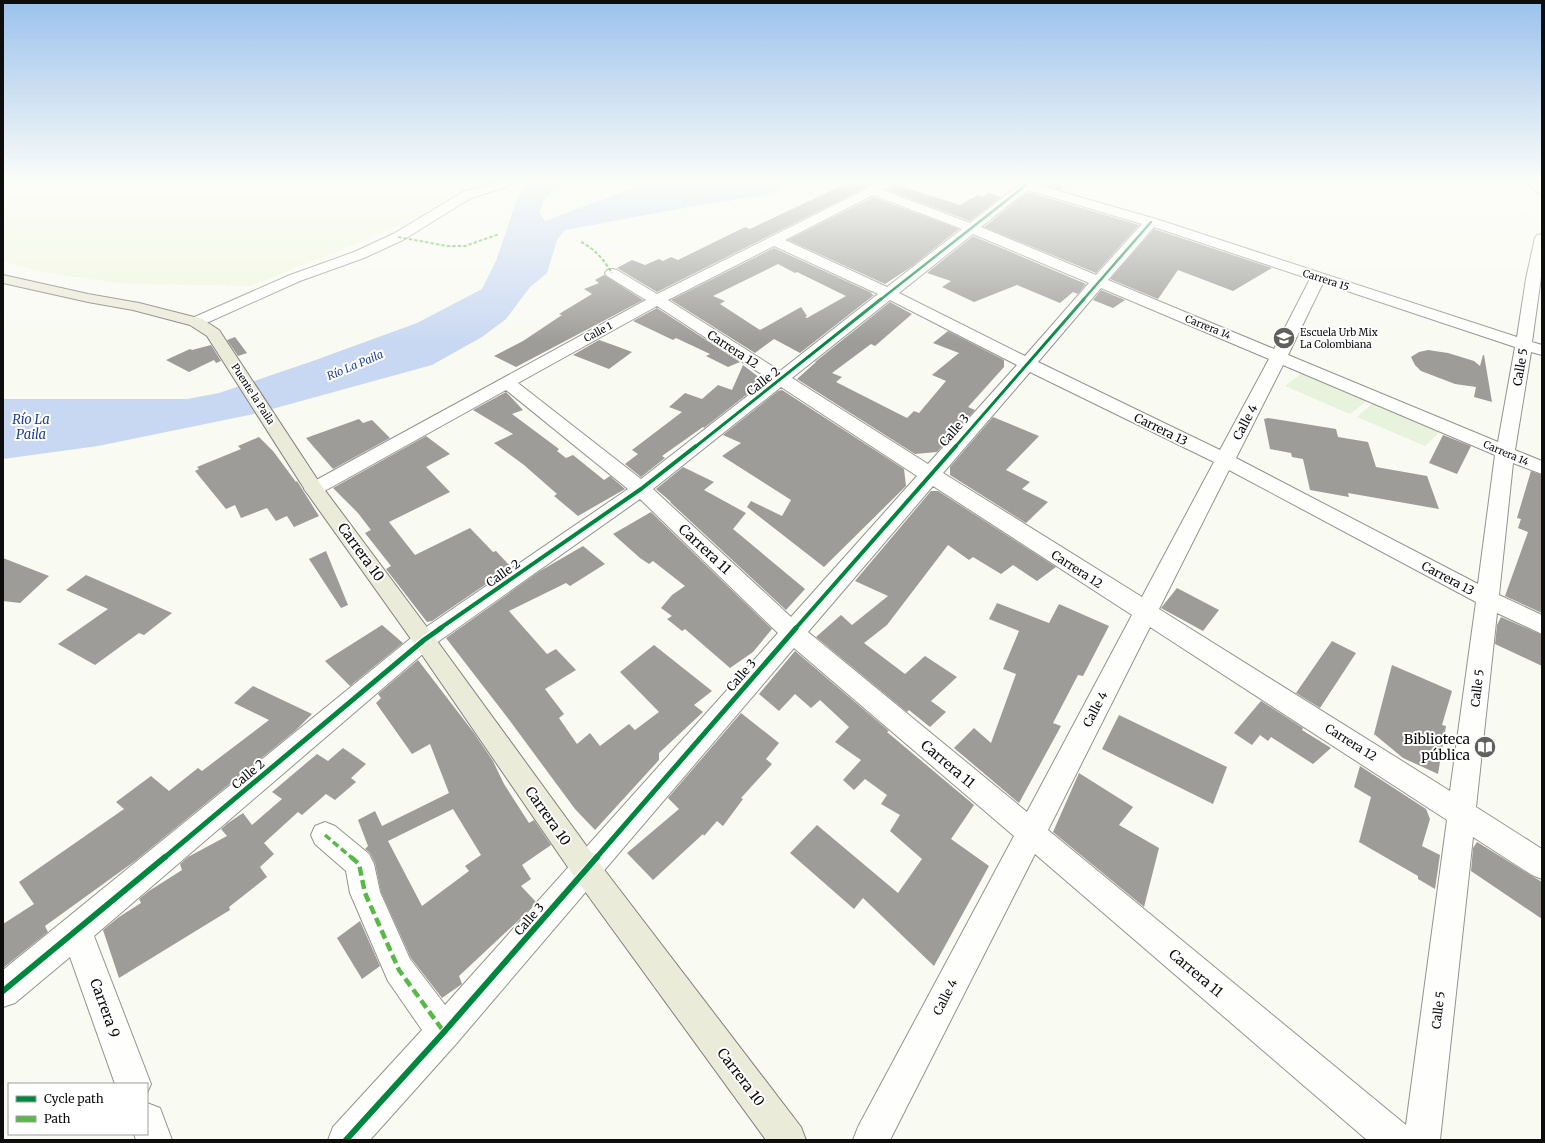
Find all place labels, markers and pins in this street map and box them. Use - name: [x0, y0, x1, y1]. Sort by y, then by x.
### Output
- school or university icon: Escuela Urb Mix La Colombiana: [1271, 325, 1297, 351]
- place label: Escuela Urb Mix La Colombiana: [1300, 326, 1378, 351]
- place label: Biblioteca pública: [1404, 730, 1470, 764]
- library icon: Biblioteca pública: [1472, 734, 1498, 760]

